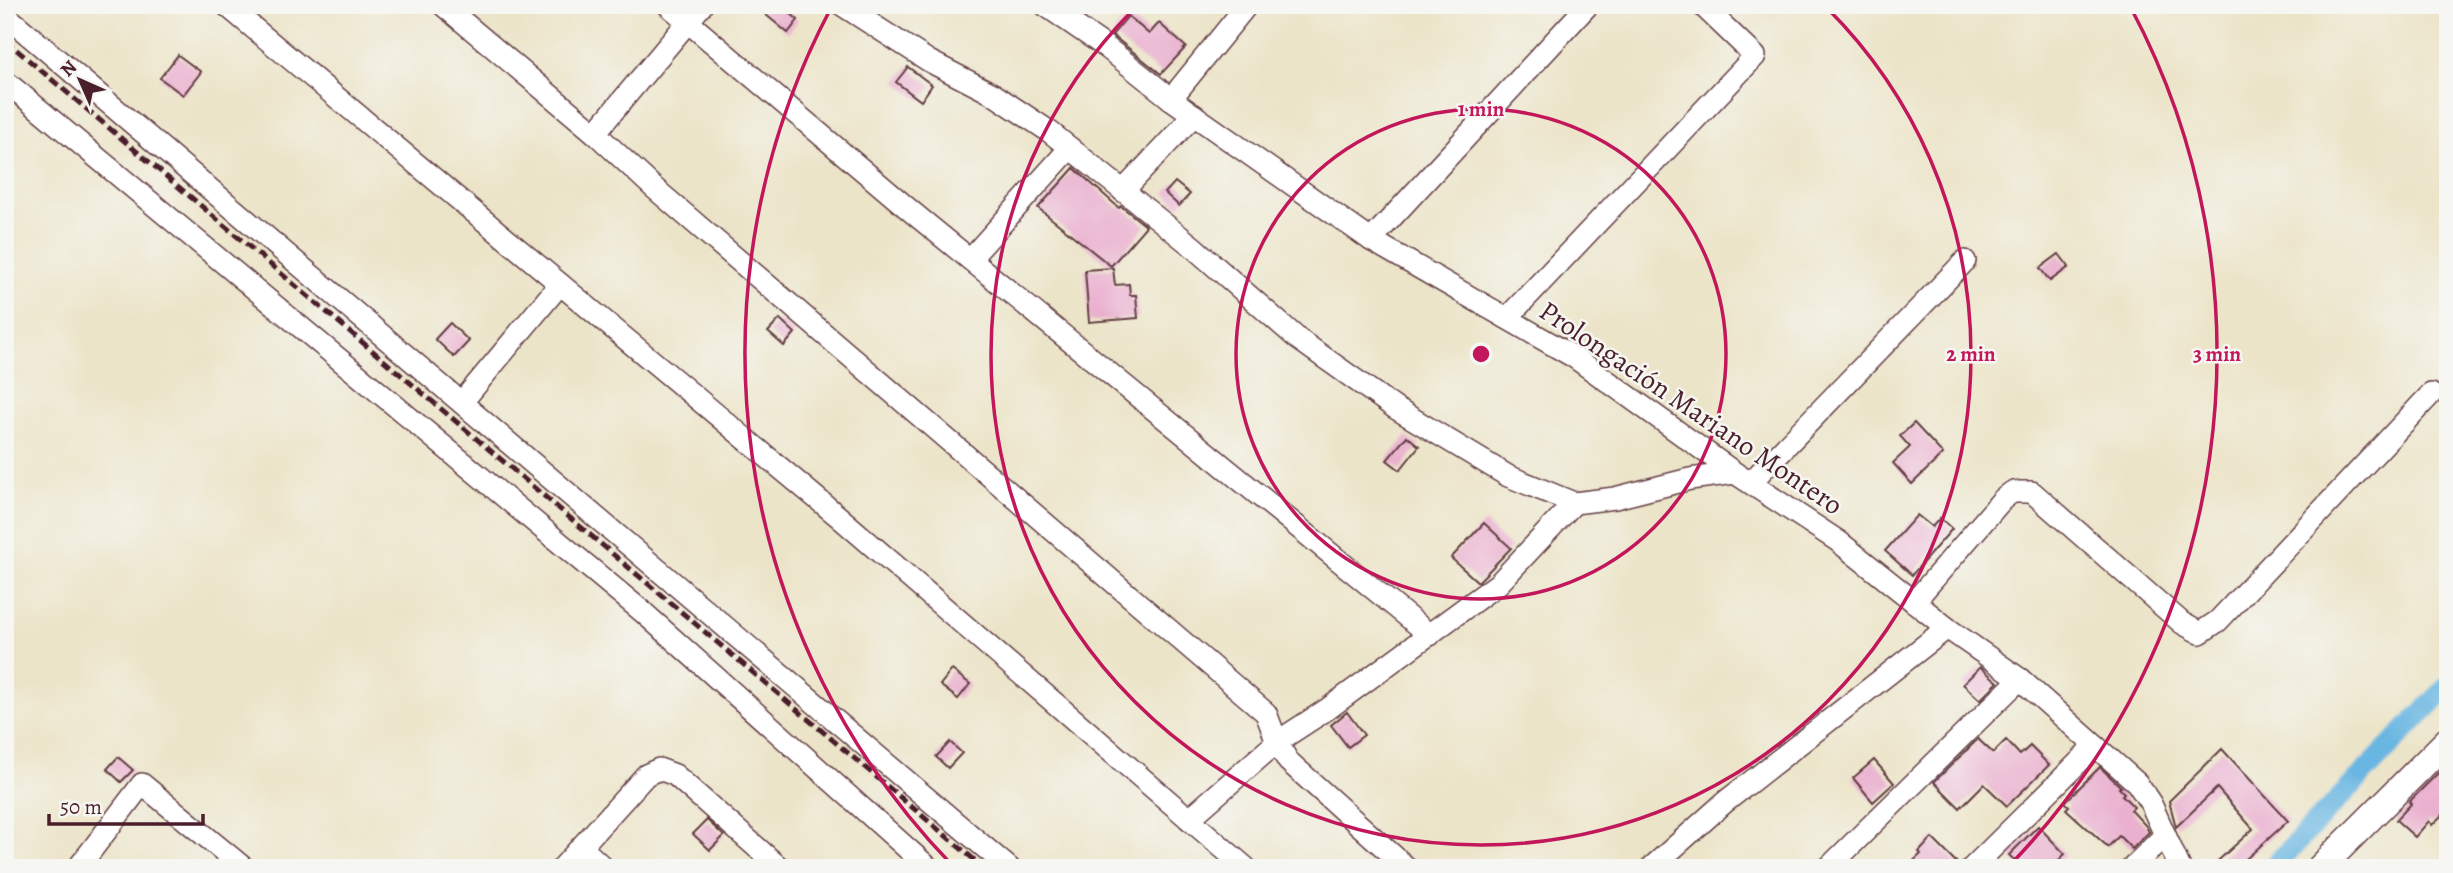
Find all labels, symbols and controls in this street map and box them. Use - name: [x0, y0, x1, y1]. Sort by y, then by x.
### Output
- north arrow: [46, 46, 116, 116]
- text: N: [55, 54, 83, 83]
- text: 1 min: [1458, 95, 1505, 123]
- street label: Prolongación Mariano Montero: [1532, 292, 1850, 524]
- text: 2 min: [1946, 340, 1996, 368]
- text: 3 min: [2193, 340, 2241, 368]
- centre of rings: [1469, 342, 1493, 366]
- scale bar: [49, 782, 203, 826]
- text: 50 m: [60, 793, 102, 821]

